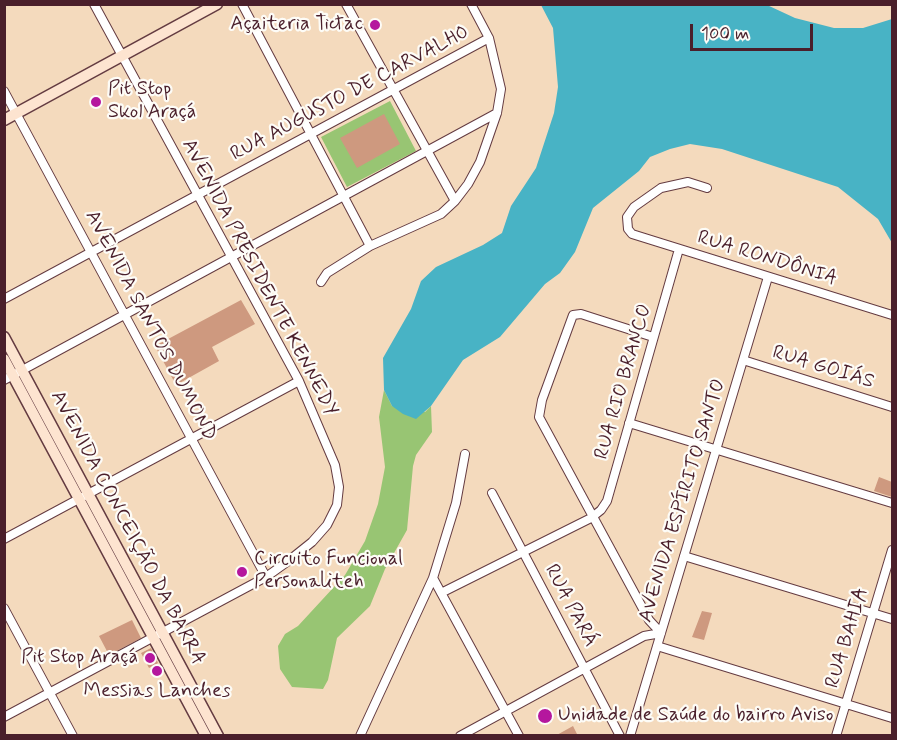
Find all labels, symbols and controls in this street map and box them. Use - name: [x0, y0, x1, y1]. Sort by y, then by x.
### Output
- scale bar: [693, 12, 816, 50]
- place label: Açaiteria Tictac: [230, 13, 363, 37]
- marker: Açaiteria Tictac: [368, 18, 382, 32]
- street label: RUA AUGUSTO DE CARVALHO: [227, 21, 473, 167]
- text: 100 m: [701, 22, 749, 46]
- place label: Pit Stop Skol Araçá: [108, 78, 196, 125]
- marker: Pit Stop Skol Araçá: [89, 95, 103, 109]
- street label: AVENIDA PRESIDENTE KENNEDY: [176, 135, 342, 421]
- street label: AVENIDA SANTOS DUMOND: [79, 207, 221, 445]
- street label: RUA RONDÔNIA: [694, 226, 840, 292]
- street label: RUA RIO BRANCO: [590, 302, 658, 462]
- street label: RUA GOIÁS: [769, 341, 877, 395]
- street label: AVENIDA ESPÍRITO SANTO: [634, 376, 732, 626]
- street label: AVENIDA CONCEIÇÃO DA BARRA: [44, 387, 210, 669]
- place label: Circuito Funcional Personaliteh: [254, 548, 403, 595]
- street label: RUA PARÁ: [538, 561, 602, 651]
- marker: Circuito Funcional Personaliteh: [235, 565, 249, 579]
- street label: RUA BAHIA: [821, 585, 875, 691]
- place label: Pit Stop Araçá: [21, 646, 138, 670]
- marker: Pit Stop Araçá: [143, 651, 157, 665]
- marker: Messias Lanches: [150, 664, 164, 678]
- place label: Messias Lanches: [83, 680, 231, 704]
- place label: Unidade de Saúde do bairro Aviso: [558, 704, 833, 728]
- marker: Unidade de Saúde do bairro Aviso: [536, 707, 554, 725]

